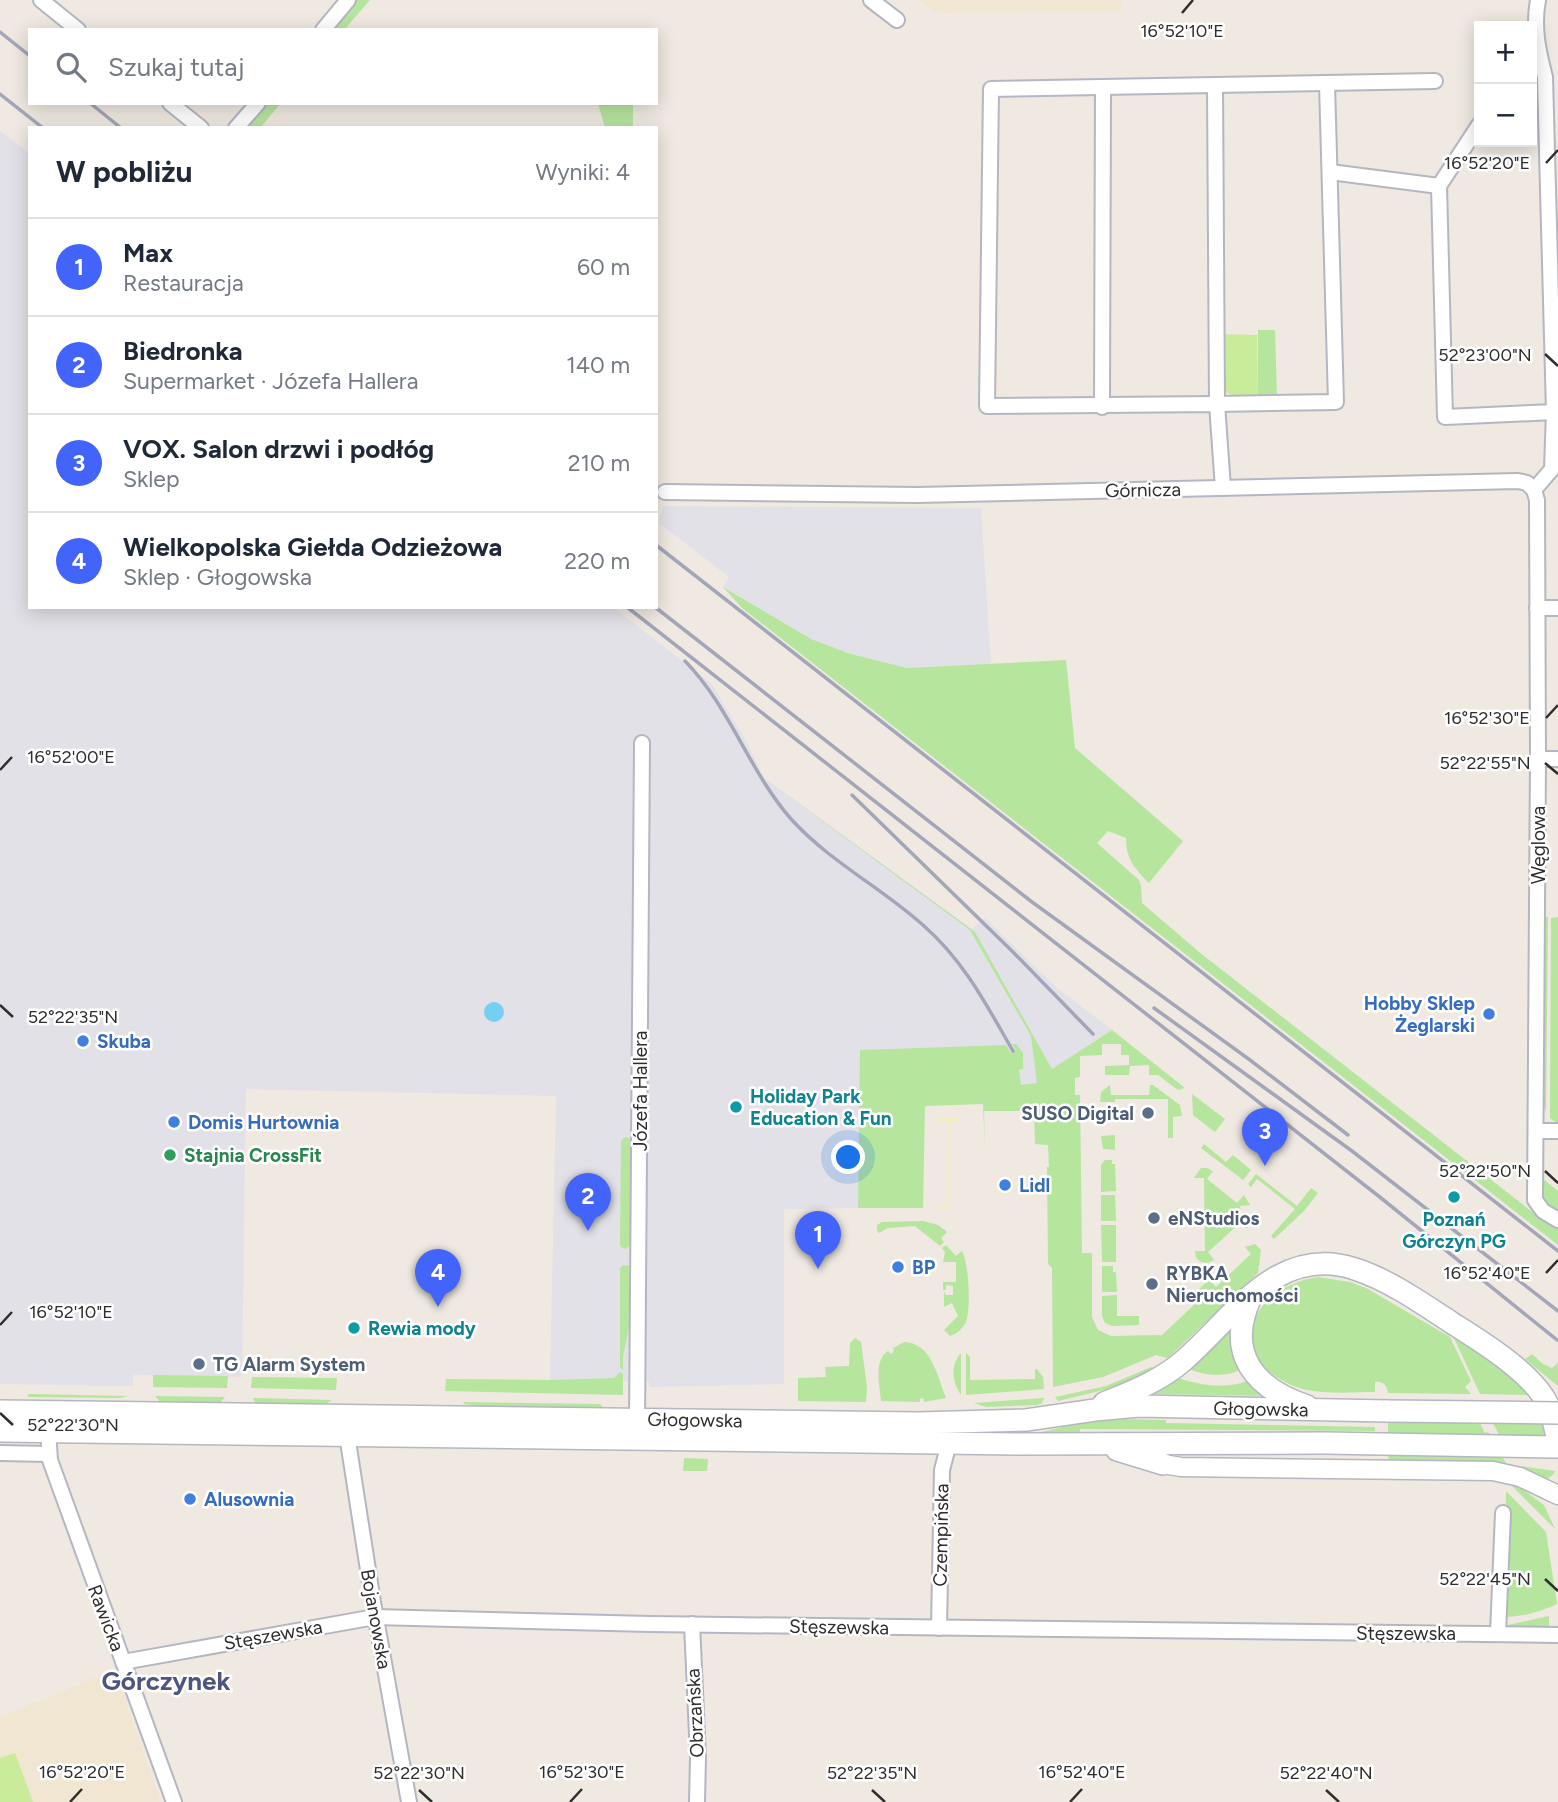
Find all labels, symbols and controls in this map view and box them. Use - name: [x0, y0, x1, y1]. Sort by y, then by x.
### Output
- text: 16°52'10"E: [1140, 20, 1224, 42]
- map controls: [1474, 21, 1537, 147]
- button: +: [1474, 21, 1537, 84]
- search box: [28, 28, 658, 105]
- icon: search: [52, 48, 90, 86]
- text: Szukaj tutaj: [108, 51, 245, 83]
- button: −: [1474, 84, 1537, 147]
- text: 16°52'20"E: [1444, 152, 1530, 174]
- text: W pobliżu: [56, 153, 193, 190]
- text: Wyniki: 4: [535, 158, 630, 186]
- text: Max: [123, 237, 173, 269]
- text: 1: [74, 253, 84, 281]
- text: 60 m: [577, 253, 630, 281]
- text: Restauracja: [123, 269, 244, 297]
- text: Biedronka: [123, 335, 243, 367]
- text: 52°23'00"N: [1438, 344, 1532, 366]
- text: 2: [72, 351, 86, 379]
- text: 140 m: [566, 351, 630, 379]
- text: Supermarket · Józefa Hallera: [123, 367, 418, 395]
- text: VOX. Salon drzwi i podłóg: [123, 433, 434, 465]
- text: 3: [73, 449, 85, 477]
- text: 210 m: [568, 449, 630, 477]
- text: Sklep: [123, 465, 180, 493]
- street label: Górnicza: [1105, 478, 1181, 502]
- text: Wielkopolska Giełda Odzieżowa: [123, 531, 502, 563]
- text: 4: [72, 547, 86, 575]
- text: 220 m: [564, 547, 630, 575]
- text: Sklep · Głogowska: [123, 563, 312, 591]
- text: 16°52'30"E: [1444, 707, 1530, 729]
- text: 16°52'00"E: [27, 746, 115, 768]
- text: 52°22'55"N: [1439, 752, 1531, 774]
- street label: Węglowa: [1527, 806, 1550, 884]
- place label: Hobby Sklep Żeglarski: [1364, 992, 1475, 1037]
- text: 52°22'35"N: [28, 1006, 118, 1028]
- marker: Hobby Sklep Żeglarski: [1481, 1006, 1497, 1022]
- place label: Skuba: [97, 1030, 151, 1053]
- street label: Józefa Hallera: [629, 1031, 652, 1151]
- marker: Skuba: [75, 1033, 91, 1049]
- place label: Holiday Park Education & Fun: [750, 1085, 892, 1130]
- marker: Holiday Park Education & Fun: [728, 1099, 744, 1115]
- place label: SUSO Digital: [1021, 1102, 1134, 1125]
- marker: SUSO Digital: [1140, 1105, 1156, 1121]
- pin: 3: [1242, 1108, 1288, 1166]
- place label: Domis Hurtownia: [188, 1111, 339, 1134]
- marker: Domis Hurtownia: [166, 1114, 182, 1130]
- your location: [831, 1140, 865, 1174]
- place label: Stajnia CrossFit: [184, 1144, 322, 1167]
- marker: Stajnia CrossFit: [162, 1147, 178, 1163]
- text: 52°22'50"N: [1439, 1160, 1531, 1182]
- pin: 2: [565, 1173, 611, 1231]
- place label: Lidl: [1019, 1174, 1050, 1197]
- marker: Lidl: [997, 1177, 1013, 1193]
- marker: Poznań Górczyn PG: [1446, 1189, 1462, 1205]
- place label: eNStudios: [1168, 1207, 1259, 1230]
- place label: Poznań Górczyn PG: [1402, 1208, 1506, 1253]
- marker: eNStudios: [1146, 1210, 1162, 1226]
- pin: 1: [795, 1211, 841, 1269]
- pin: 4: [415, 1249, 461, 1307]
- place label: BP: [912, 1256, 936, 1279]
- marker: BP: [890, 1259, 906, 1275]
- place label: RYBKA Nieruchomości: [1166, 1262, 1299, 1307]
- text: 16°52'40"E: [1443, 1262, 1531, 1284]
- marker: RYBKA Nieruchomości: [1144, 1276, 1160, 1292]
- text: 16°52'10"E: [29, 1301, 113, 1323]
- place label: Rewia mody: [368, 1317, 476, 1340]
- marker: Rewia mody: [346, 1320, 362, 1336]
- place label: TG Alarm System: [213, 1353, 365, 1376]
- marker: TG Alarm System: [191, 1356, 207, 1372]
- street label: Głogowska: [1213, 1397, 1309, 1421]
- street label: Głogowska: [647, 1408, 743, 1432]
- text: 52°22'30"N: [27, 1414, 119, 1436]
- street label: Czempińska: [929, 1483, 953, 1587]
- place label: Alusownia: [204, 1488, 294, 1511]
- marker: Alusownia: [182, 1491, 198, 1507]
- street label: Bojanowska: [356, 1567, 396, 1671]
- text: 52°22'45"N: [1439, 1568, 1531, 1590]
- street label: Rawicka: [83, 1581, 129, 1655]
- street label: Stęszewska: [222, 1615, 324, 1655]
- street label: Stęszewska: [789, 1615, 889, 1639]
- street label: Stęszewska: [1356, 1622, 1456, 1645]
- district label: Górczynek: [101, 1665, 231, 1697]
- street label: Obrzańska: [681, 1668, 709, 1758]
- text: 16°52'20"E: [39, 1761, 125, 1783]
- text: 16°52'30"E: [539, 1761, 625, 1783]
- text: 16°52'40"E: [1038, 1761, 1126, 1783]
- text: 52°22'30"N: [373, 1762, 465, 1784]
- text: 52°22'35"N: [827, 1762, 917, 1784]
- text: 52°22'40"N: [1279, 1762, 1373, 1784]

